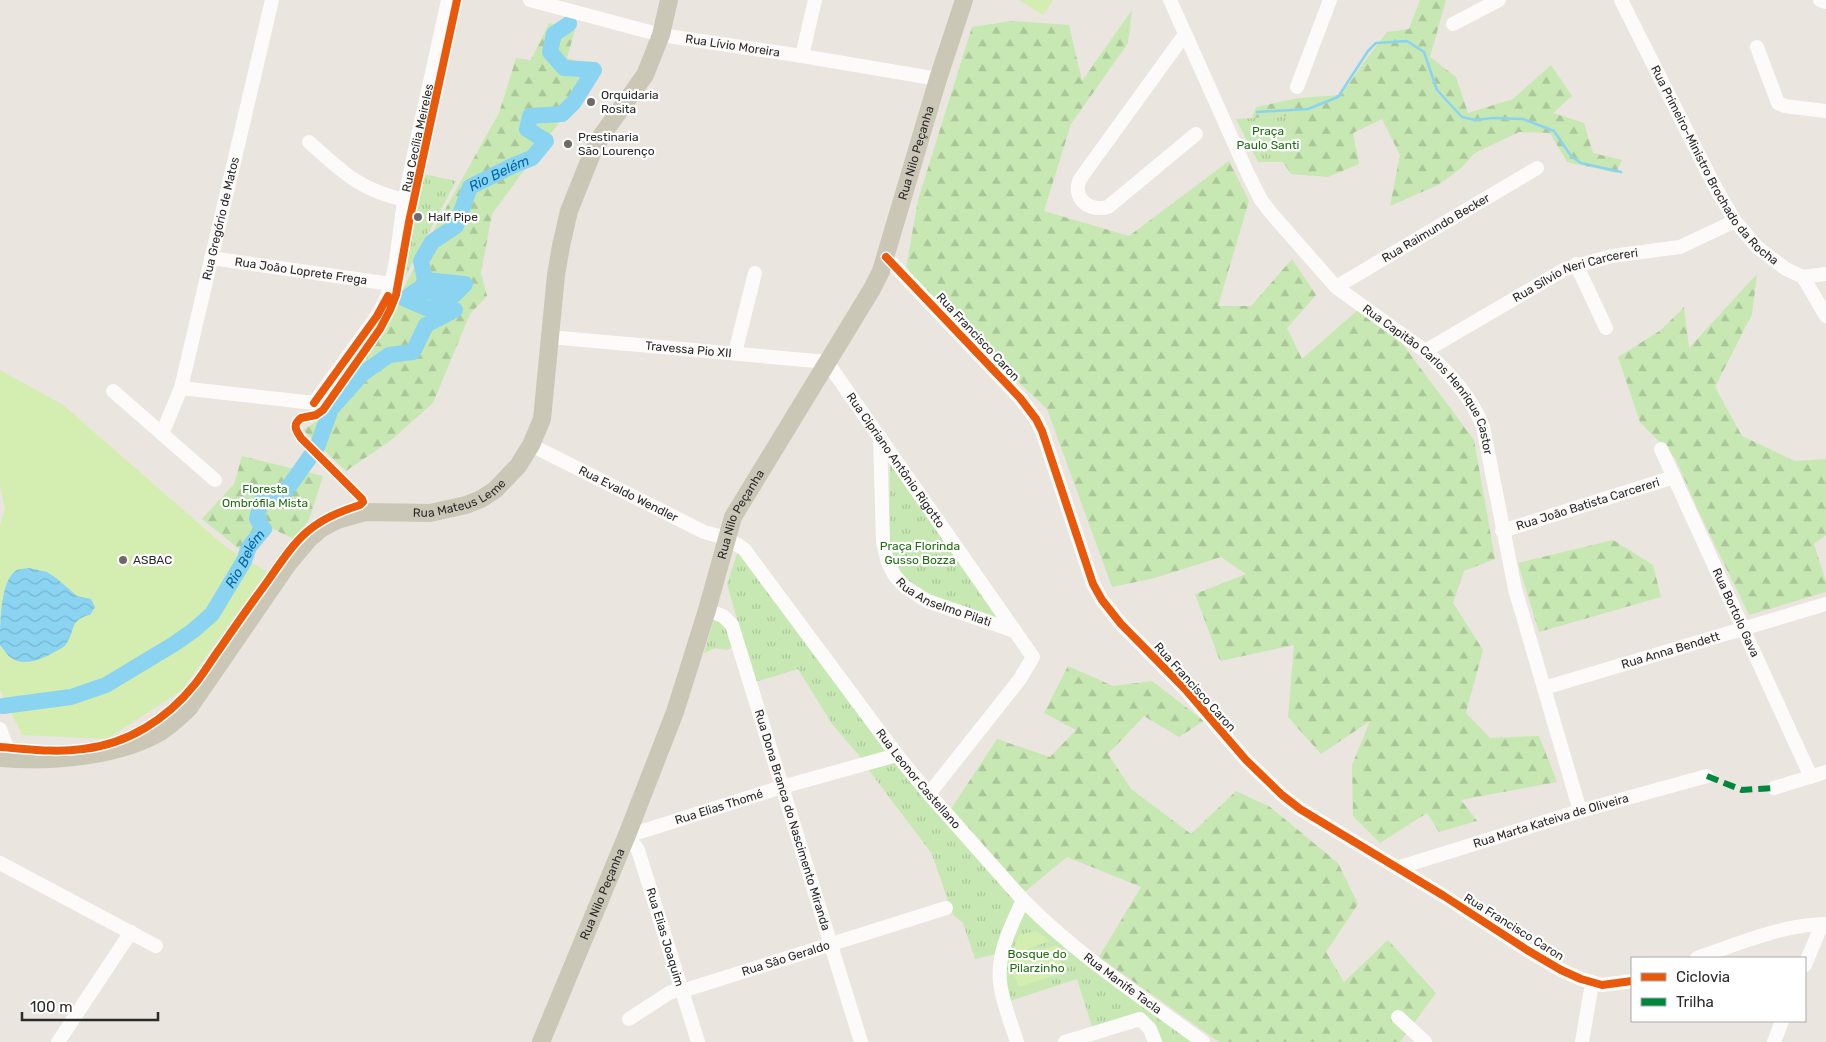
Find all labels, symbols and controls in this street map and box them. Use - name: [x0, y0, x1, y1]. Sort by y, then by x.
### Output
- street label: Rua Lívio Moreira: [684, 32, 781, 60]
- street label: Rua Primeiro-Ministro Brochado da Rocha: [1648, 63, 1781, 268]
- street label: Rua Cecília Meireles: [399, 82, 436, 193]
- place label: Orquidaria Rosita: [601, 88, 659, 116]
- marker: Orquidaria Rosita: [585, 96, 597, 108]
- street label: Rua Nilo Peçanha: [895, 104, 937, 202]
- park label: Praça Paulo Santi: [1236, 124, 1300, 152]
- place label: Prestinaria São Lourenço: [578, 130, 655, 158]
- marker: Prestinaria São Lourenço: [562, 138, 574, 150]
- water label: Rio Belém: [466, 152, 532, 195]
- street label: Rua Gregório de Matos: [200, 155, 242, 281]
- street label: Rua Raimundo Becker: [1379, 190, 1493, 265]
- place label: Half Pipe: [428, 210, 478, 224]
- marker: Half Pipe: [412, 211, 424, 223]
- street label: Rua Sílvio Neri Carcereri: [1510, 246, 1639, 305]
- street label: Rua João Loprete Frega: [234, 255, 368, 287]
- street label: Rua Francisco Caron: [934, 290, 1022, 384]
- street label: Rua Capitão Carlos Henrique Castor: [1360, 301, 1495, 456]
- street label: Travessa Pio XII: [645, 339, 732, 360]
- street label: Rua Cipriano Antônio Rigotto: [844, 390, 948, 531]
- street label: Rua Evaldo Wendler: [576, 463, 681, 525]
- street label: Rua Nilo Peçanha: [715, 467, 767, 561]
- street label: Rua João Batista Carcereri: [1515, 475, 1661, 533]
- street label: Rua Mateus Leme: [413, 476, 509, 520]
- park label: Floresta Ombrófila Mista: [222, 482, 308, 510]
- water label: Rio Belém: [222, 526, 269, 591]
- park label: Praça Florinda Gusso Bozza: [880, 539, 960, 567]
- place label: ASBAC: [133, 553, 172, 567]
- marker: ASBAC: [117, 554, 129, 566]
- street label: Rua Bortolo Gava: [1709, 566, 1762, 659]
- street label: Rua Anselmo Pilati: [893, 575, 993, 629]
- street label: Rua Anna Bendett: [1620, 629, 1722, 672]
- street label: Rua Francisco Caron: [1151, 640, 1239, 734]
- street label: Rua Dona Branca do Nascimento Miranda: [752, 708, 833, 932]
- street label: Rua Leonor Castellano: [873, 726, 964, 832]
- street label: Rua Elias Thomé: [673, 786, 765, 827]
- street label: Rua Marta Kateiva de Oliveira: [1471, 791, 1630, 851]
- street label: Rua Nilo Peçanha: [577, 847, 628, 942]
- street label: Rua Elias Joaquim: [643, 886, 687, 988]
- street label: Rua Francisco Caron: [1461, 891, 1567, 963]
- street label: Rua São Geraldo: [740, 938, 832, 979]
- park label: Bosque do Pilarzinho: [1007, 947, 1067, 975]
- street label: Rua Manife Tacla: [1081, 950, 1164, 1017]
- legend: [1631, 957, 1806, 1022]
- text: Ciclovia: [1676, 968, 1730, 986]
- scale bar: [22, 990, 159, 1022]
- text: Trilha: [1676, 993, 1714, 1011]
- text: 100 m: [30, 998, 72, 1016]

